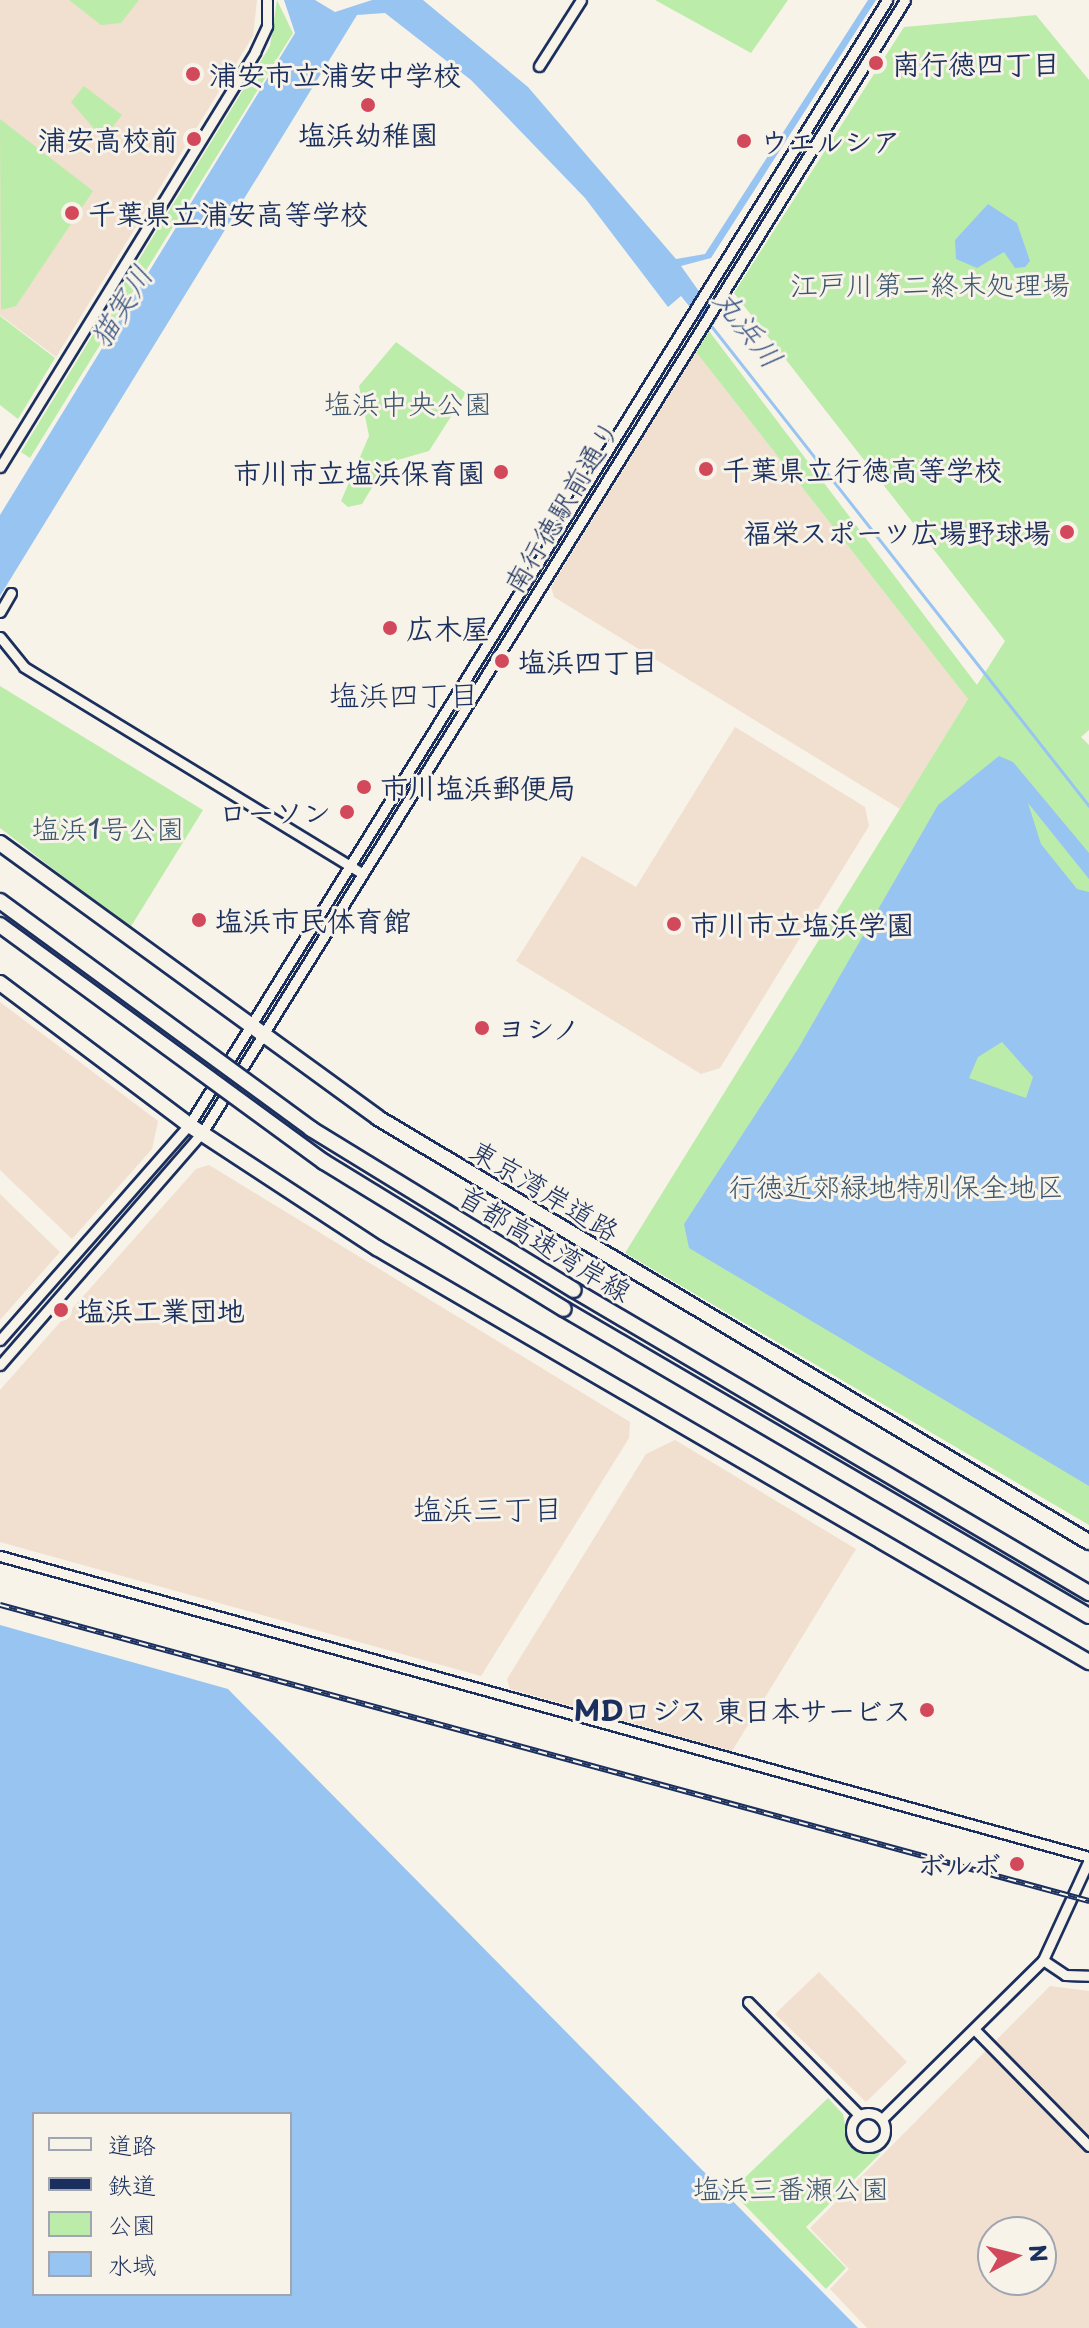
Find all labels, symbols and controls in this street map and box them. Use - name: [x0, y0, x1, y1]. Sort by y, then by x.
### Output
- place label: 南行徳四丁目: [892, 46, 1060, 80]
- marker: 南行徳四丁目: [867, 54, 885, 72]
- place label: 浦安市立浦安中学校: [209, 57, 461, 91]
- marker: 浦安市立浦安中学校: [184, 65, 202, 83]
- marker: 塩浜幼稚園: [359, 96, 377, 114]
- place label: 塩浜幼稚園: [298, 117, 438, 151]
- place label: 浦安高校前: [38, 122, 178, 156]
- place label: ウエルシア: [760, 124, 900, 158]
- marker: 浦安高校前: [185, 130, 203, 148]
- marker: ウエルシア: [735, 132, 753, 150]
- place label: 千葉県立浦安高等学校: [88, 196, 368, 230]
- marker: 千葉県立浦安高等学校: [63, 204, 81, 222]
- water label: 猫実川: [81, 258, 159, 354]
- park label: 江戸川第二終末処理場: [790, 267, 1070, 301]
- water label: 丸浜川: [707, 281, 791, 375]
- park label: 塩浜中央公園: [324, 386, 492, 420]
- street label: 南行徳駅前通り: [496, 413, 626, 599]
- place label: 千葉県立行徳高等学校: [722, 452, 1002, 486]
- place label: 市川市立塩浜保育園: [233, 455, 485, 489]
- marker: 千葉県立行徳高等学校: [697, 460, 715, 478]
- marker: 市川市立塩浜保育園: [492, 463, 510, 481]
- place label: 福栄スポーツ広場野球場: [743, 515, 1051, 549]
- marker: 福栄スポーツ広場野球場: [1058, 523, 1076, 541]
- place label: 広木屋: [406, 611, 490, 645]
- marker: 広木屋: [381, 619, 399, 637]
- place label: 塩浜四丁目: [518, 644, 658, 678]
- marker: 塩浜四丁目: [493, 652, 511, 670]
- district label: 塩浜四丁目: [329, 676, 479, 712]
- place label: 市川塩浜郵便局: [380, 770, 576, 804]
- marker: 市川塩浜郵便局: [355, 778, 373, 796]
- place label: ローソン: [219, 795, 331, 829]
- marker: ローソン: [338, 803, 356, 821]
- park label: 塩浜1号公園: [32, 811, 184, 845]
- place label: 塩浜市民体育館: [215, 903, 411, 937]
- place label: 市川市立塩浜学園: [690, 907, 914, 941]
- marker: 塩浜市民体育館: [190, 911, 208, 929]
- marker: 市川市立塩浜学園: [665, 915, 683, 933]
- place label: ヨシノ: [498, 1011, 582, 1045]
- marker: ヨシノ: [473, 1019, 491, 1037]
- street label: 東京湾岸道路: [464, 1132, 626, 1248]
- park label: 行徳近郊緑地特別保全地区: [728, 1169, 1064, 1203]
- street label: 首都高速湾岸線: [452, 1178, 638, 1308]
- place label: 塩浜工業団地: [77, 1293, 245, 1327]
- marker: 塩浜工業団地: [52, 1301, 70, 1319]
- district label: 塩浜三丁目: [413, 1490, 563, 1526]
- place label: MDロジス 東日本サービス: [572, 1693, 911, 1727]
- marker: MDロジス 東日本サービス: [918, 1701, 936, 1719]
- place label: ボルボ: [917, 1847, 1001, 1881]
- marker: ボルボ: [1008, 1855, 1026, 1873]
- legend: [32, 2112, 292, 2296]
- text: 道路: [108, 2126, 156, 2162]
- text: 鉄道: [108, 2166, 156, 2202]
- park label: 塩浜三番瀬公園: [693, 2171, 889, 2205]
- text: 公園: [108, 2206, 156, 2242]
- north arrow: [977, 2216, 1057, 2296]
- text: N: [1022, 2243, 1057, 2264]
- text: 水域: [108, 2246, 156, 2282]

